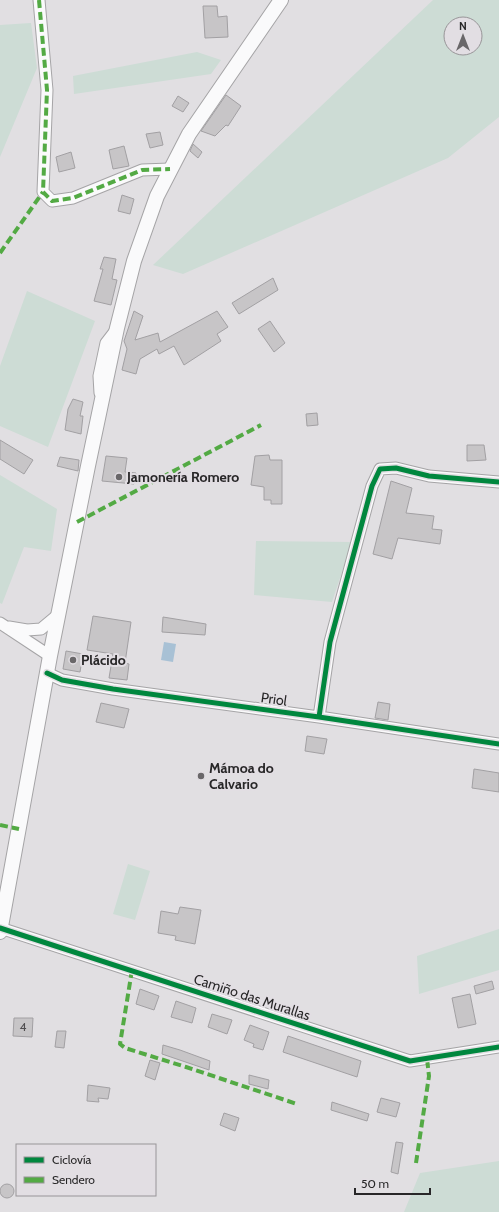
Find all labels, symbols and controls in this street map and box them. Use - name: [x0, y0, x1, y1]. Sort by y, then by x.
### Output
- north arrow: [443, 16, 483, 56]
- text: N: [459, 19, 467, 33]
- place label: Jamonería Romero: [126, 468, 239, 486]
- marker: Jamonería Romero: [114, 472, 124, 482]
- place label: Plácido: [81, 651, 126, 669]
- marker: Plácido: [68, 655, 78, 665]
- street label: Priol: [260, 688, 289, 710]
- place label: Mámoa do Calvario: [209, 759, 274, 793]
- marker: Mámoa do Calvario: [196, 771, 206, 781]
- street label: Camiño das Murallas: [191, 970, 313, 1024]
- house number: 4: [20, 1019, 27, 1034]
- legend: [16, 1144, 156, 1196]
- text: Ciclovía: [52, 1152, 91, 1167]
- scale bar: [355, 1170, 430, 1196]
- text: Sendero: [52, 1172, 95, 1187]
- text: 50 m: [361, 1176, 389, 1191]

